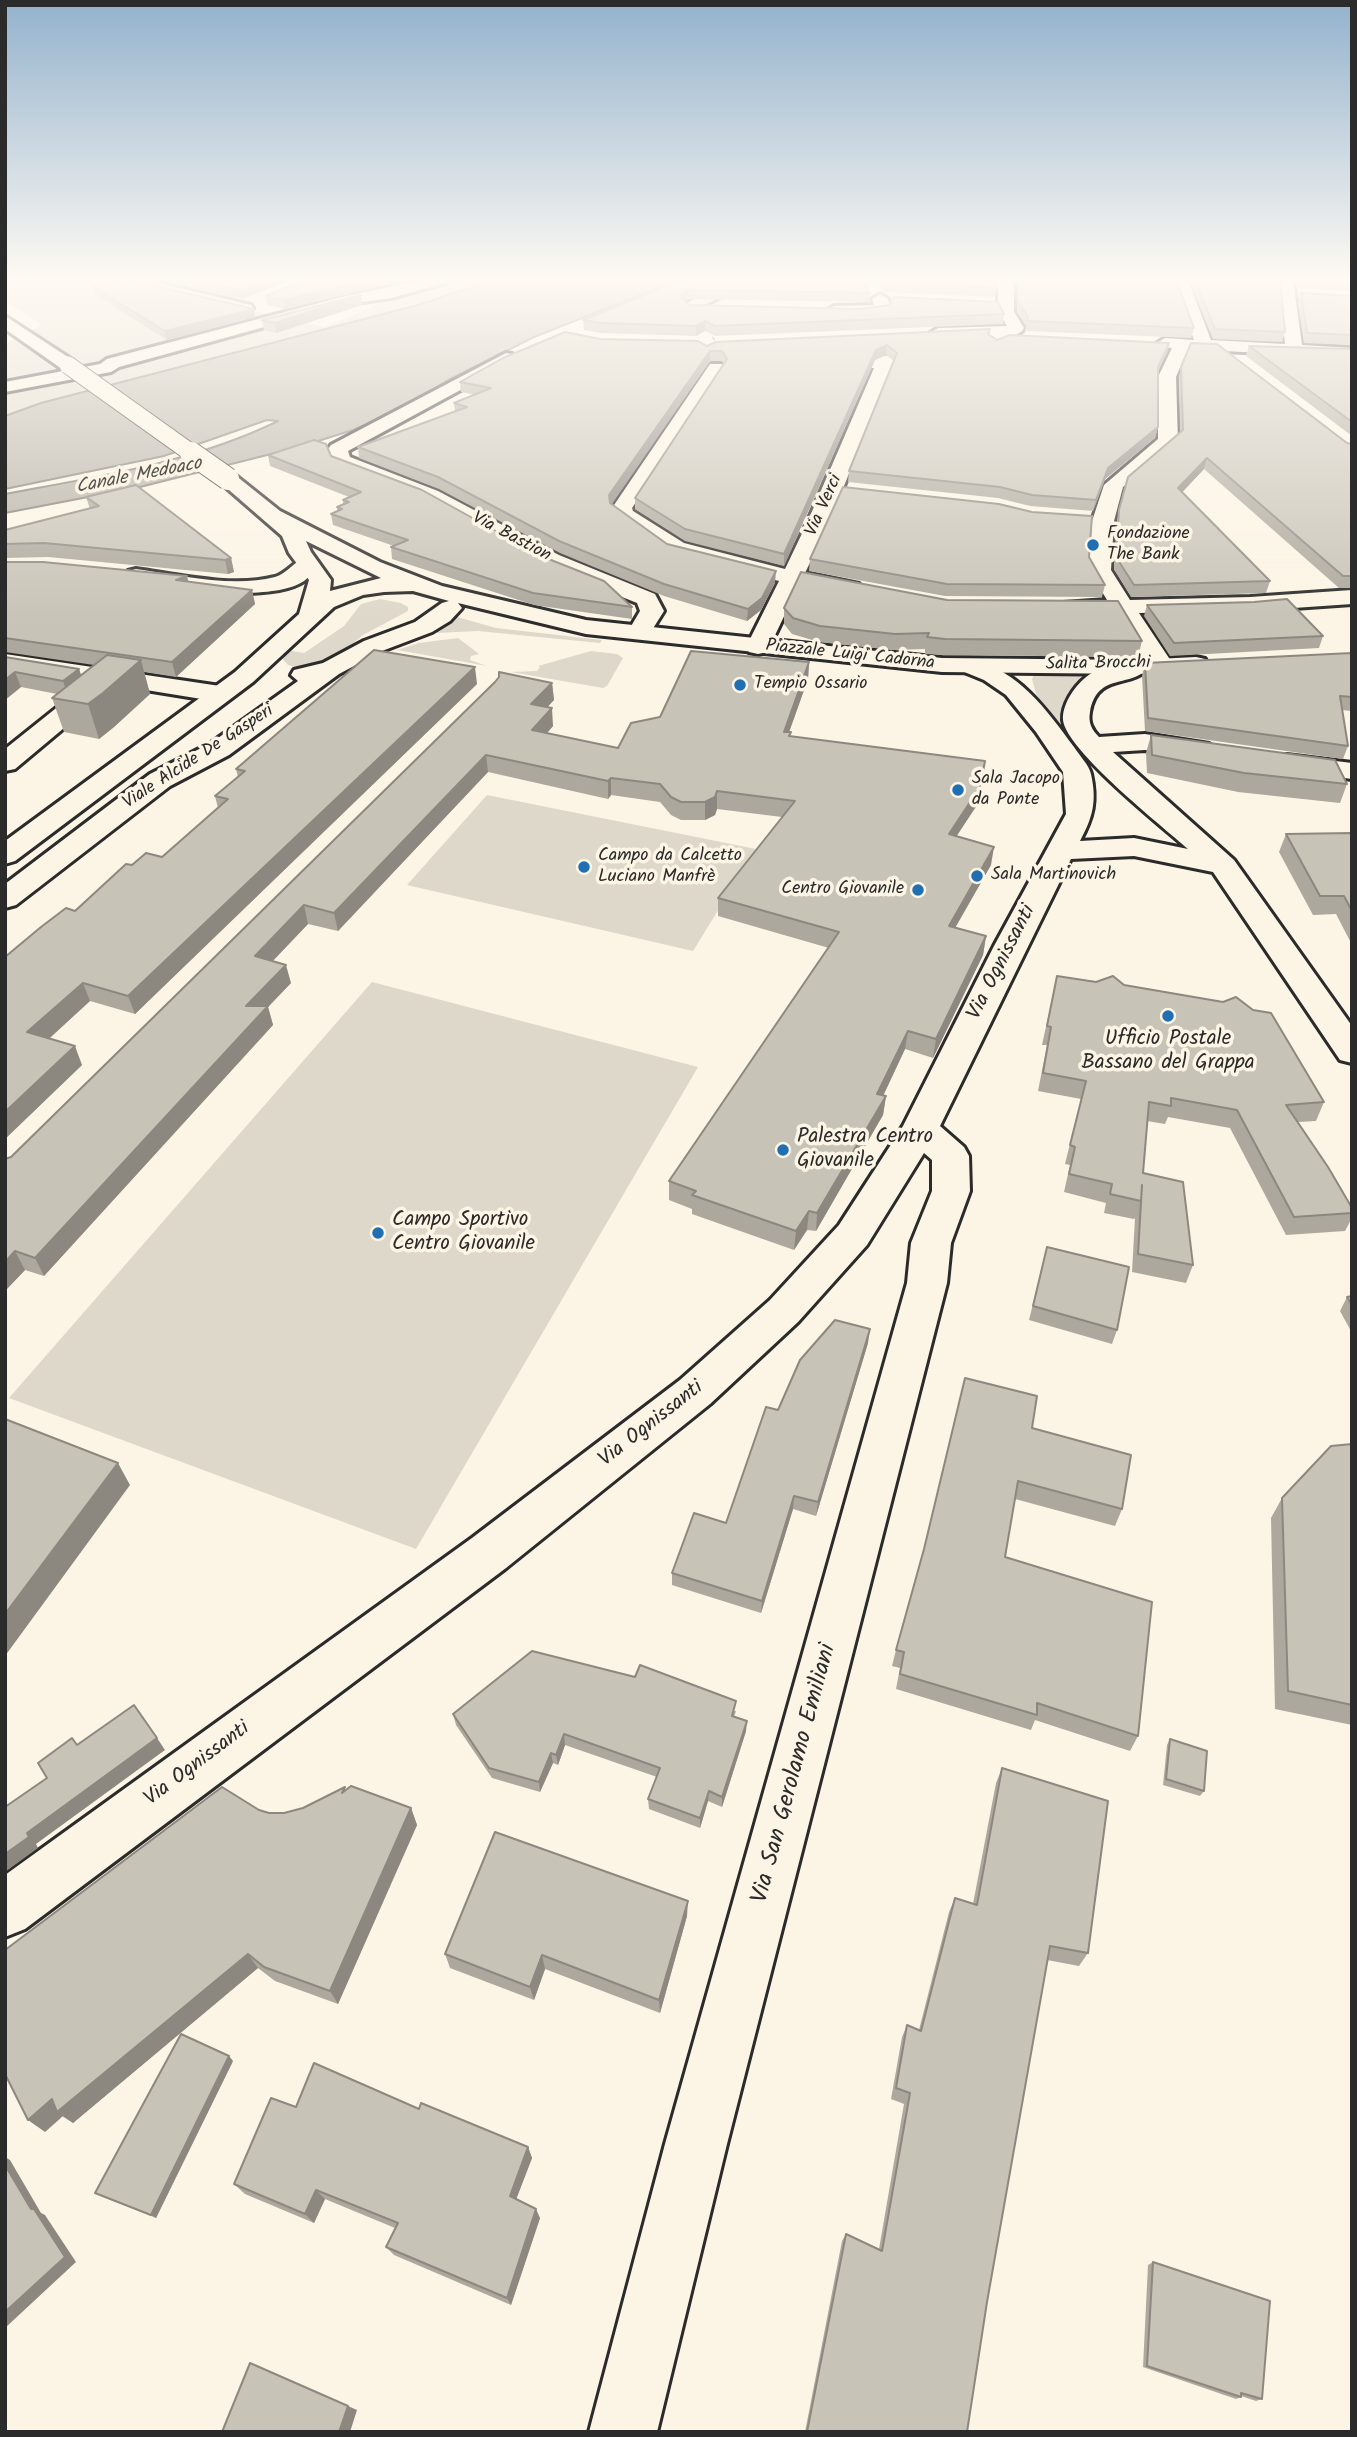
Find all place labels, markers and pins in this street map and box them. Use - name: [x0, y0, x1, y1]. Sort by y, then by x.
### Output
- place label: Fondazione The Bank: [1107, 524, 1190, 566]
- marker: Fondazione The Bank: [1085, 537, 1101, 553]
- place label: Tempio Ossario: [754, 674, 868, 696]
- marker: Tempio Ossario: [732, 677, 748, 693]
- place label: Sala Jacopo da Ponte: [972, 769, 1060, 812]
- marker: Sala Jacopo da Ponte: [950, 782, 966, 798]
- place label: Campo da Calcetto Luciano Manfrè: [598, 846, 742, 888]
- marker: Campo da Calcetto Luciano Manfrè: [576, 859, 592, 875]
- place label: Sala Martinovich: [991, 865, 1116, 887]
- marker: Sala Martinovich: [969, 868, 985, 884]
- place label: Centro Giovanile: [781, 879, 904, 901]
- marker: Centro Giovanile: [910, 882, 926, 898]
- marker: Ufficio Postale Bassano del Grappa: [1160, 1008, 1176, 1024]
- place label: Ufficio Postale Bassano del Grappa: [1081, 1027, 1255, 1077]
- place label: Palestra Centro Giovanile: [797, 1125, 933, 1175]
- marker: Palestra Centro Giovanile: [775, 1142, 791, 1158]
- place label: Campo Sportivo Centro Giovanile: [392, 1208, 535, 1258]
- marker: Campo Sportivo Centro Giovanile: [370, 1225, 386, 1241]

